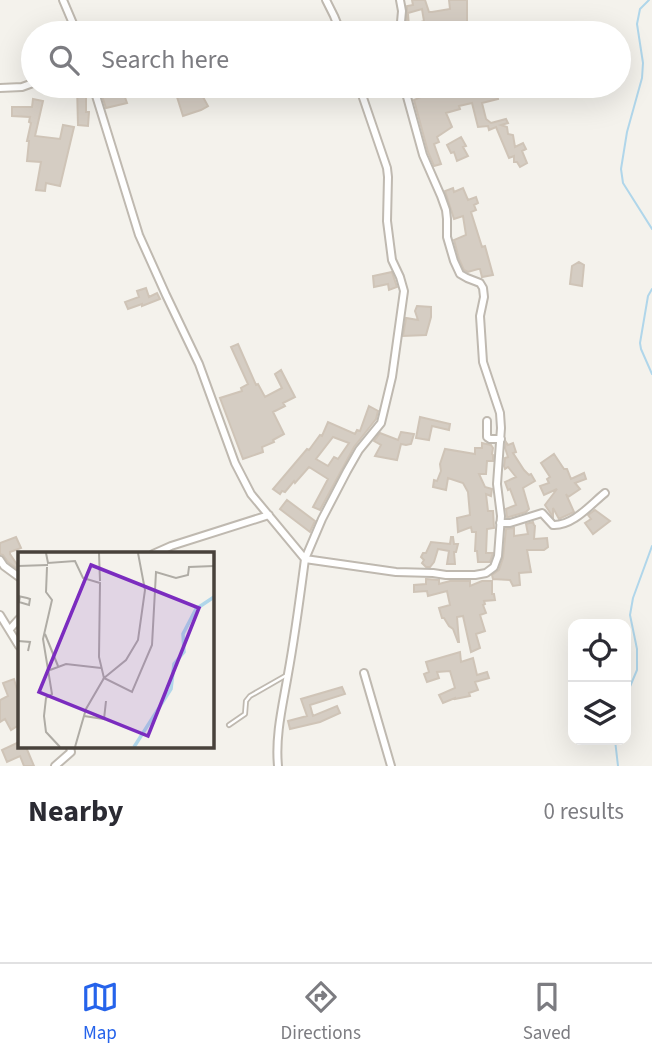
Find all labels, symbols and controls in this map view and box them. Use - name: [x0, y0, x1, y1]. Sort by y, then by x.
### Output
- search box: [21, 21, 631, 98]
- icon: search: [45, 41, 83, 79]
- text: Search here: [101, 41, 229, 78]
- inset map: [18, 552, 214, 748]
- map controls: [568, 619, 631, 745]
- button: locate: [568, 619, 631, 682]
- button: layers: [568, 682, 631, 745]
- text: Nearby: [28, 790, 123, 833]
- text: 0 results: [544, 795, 624, 828]
- tab: Map: [81, 978, 119, 1047]
- tab: Directions: [281, 978, 361, 1047]
- tab: Saved: [523, 978, 571, 1047]

